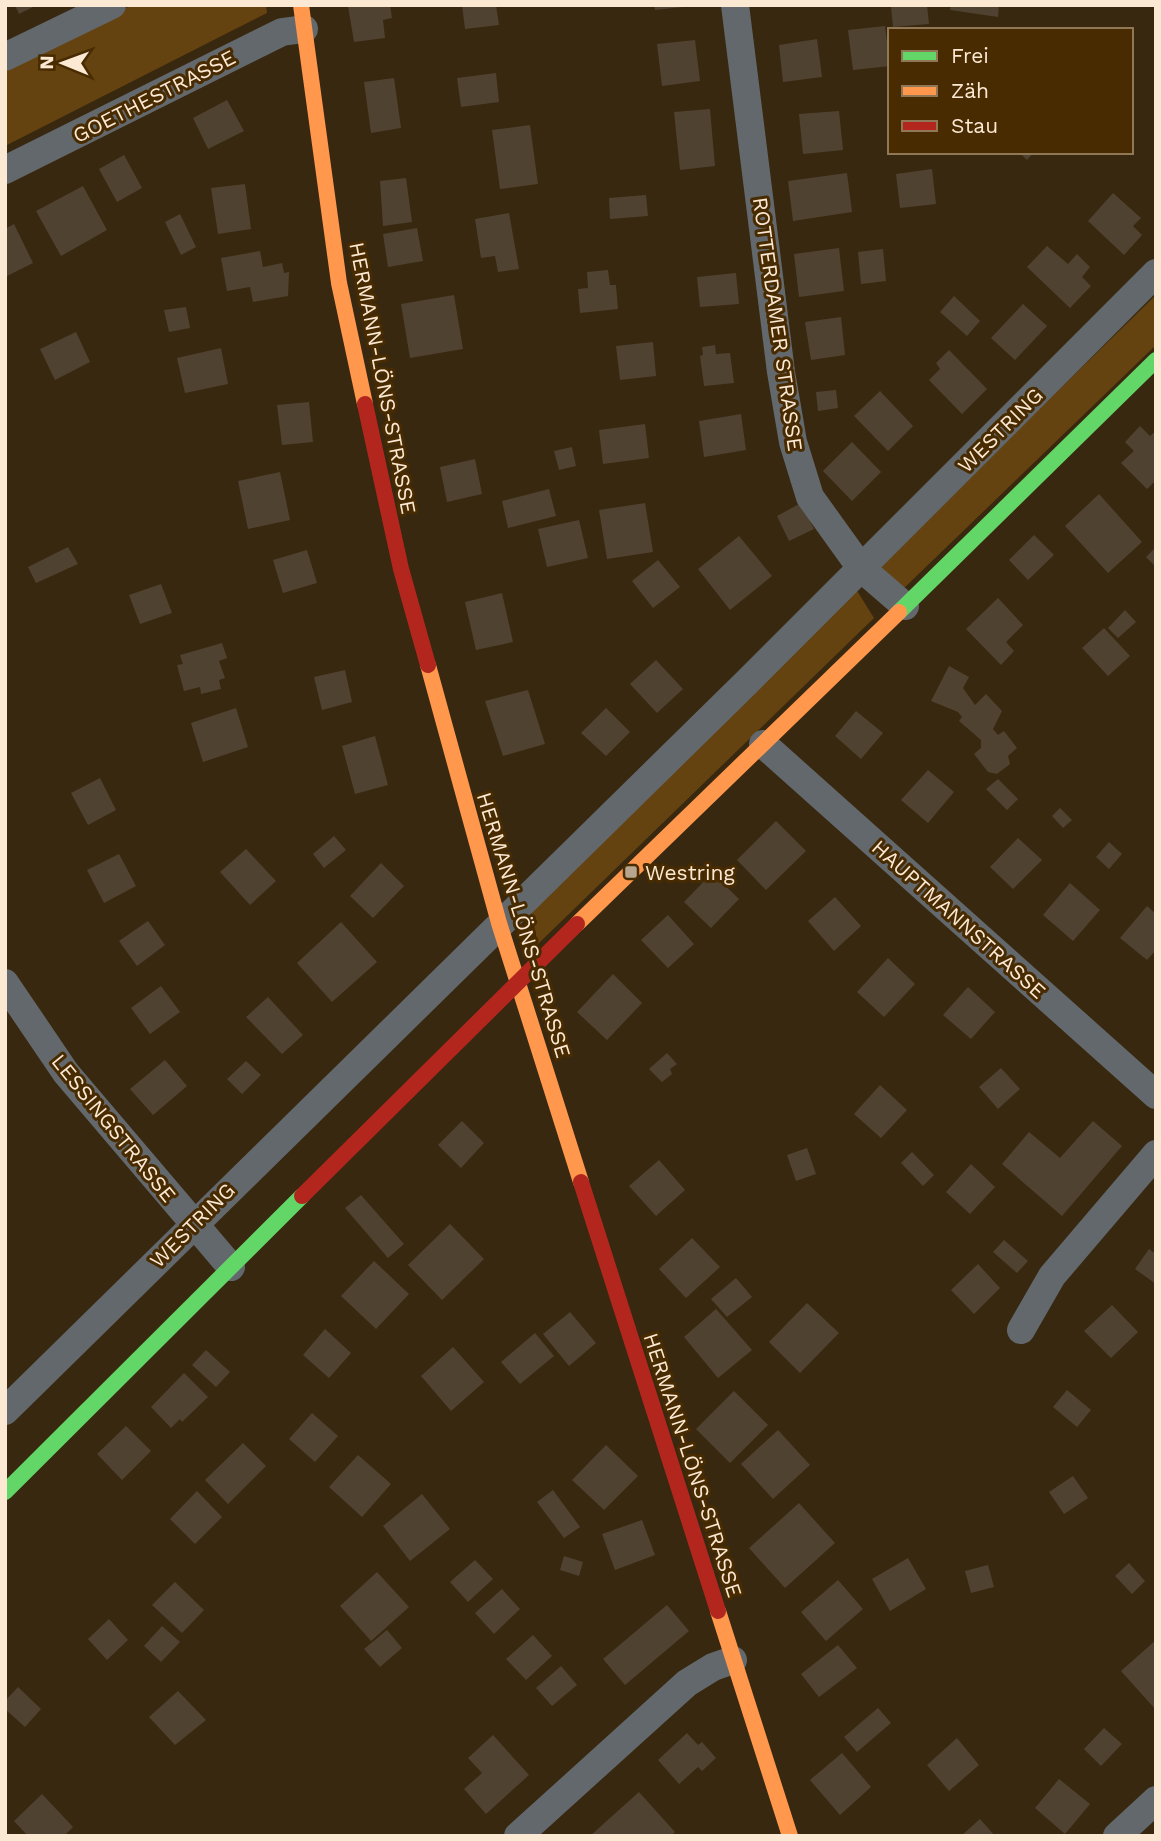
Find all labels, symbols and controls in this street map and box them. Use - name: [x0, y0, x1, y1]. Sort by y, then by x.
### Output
- north arrow: [28, 28, 98, 98]
- legend: [888, 28, 1133, 154]
- text: Frei: [951, 43, 989, 68]
- street label: GOETHESTRASSE: [68, 44, 240, 148]
- text: N: [35, 55, 58, 70]
- text: Zäh: [951, 78, 989, 103]
- text: Stau: [951, 113, 998, 138]
- street label: ROTTERDAMER STRASSE: [748, 195, 808, 453]
- street label: HERMANN-LÖNS-STRASSE: [344, 240, 422, 516]
- street label: WESTRING: [952, 382, 1048, 478]
- street label: HERMANN-LÖNS-STRASSE: [472, 789, 576, 1061]
- street label: HAUPTMANNSTRASSE: [867, 834, 1051, 1004]
- place label: Westring: [645, 860, 736, 885]
- marker: Westring: [623, 864, 639, 880]
- street label: LESSINGSTRASSE: [47, 1049, 181, 1207]
- street label: WESTRING: [144, 1177, 240, 1273]
- street label: HERMANN-LÖNS-STRASSE: [638, 1330, 748, 1600]

